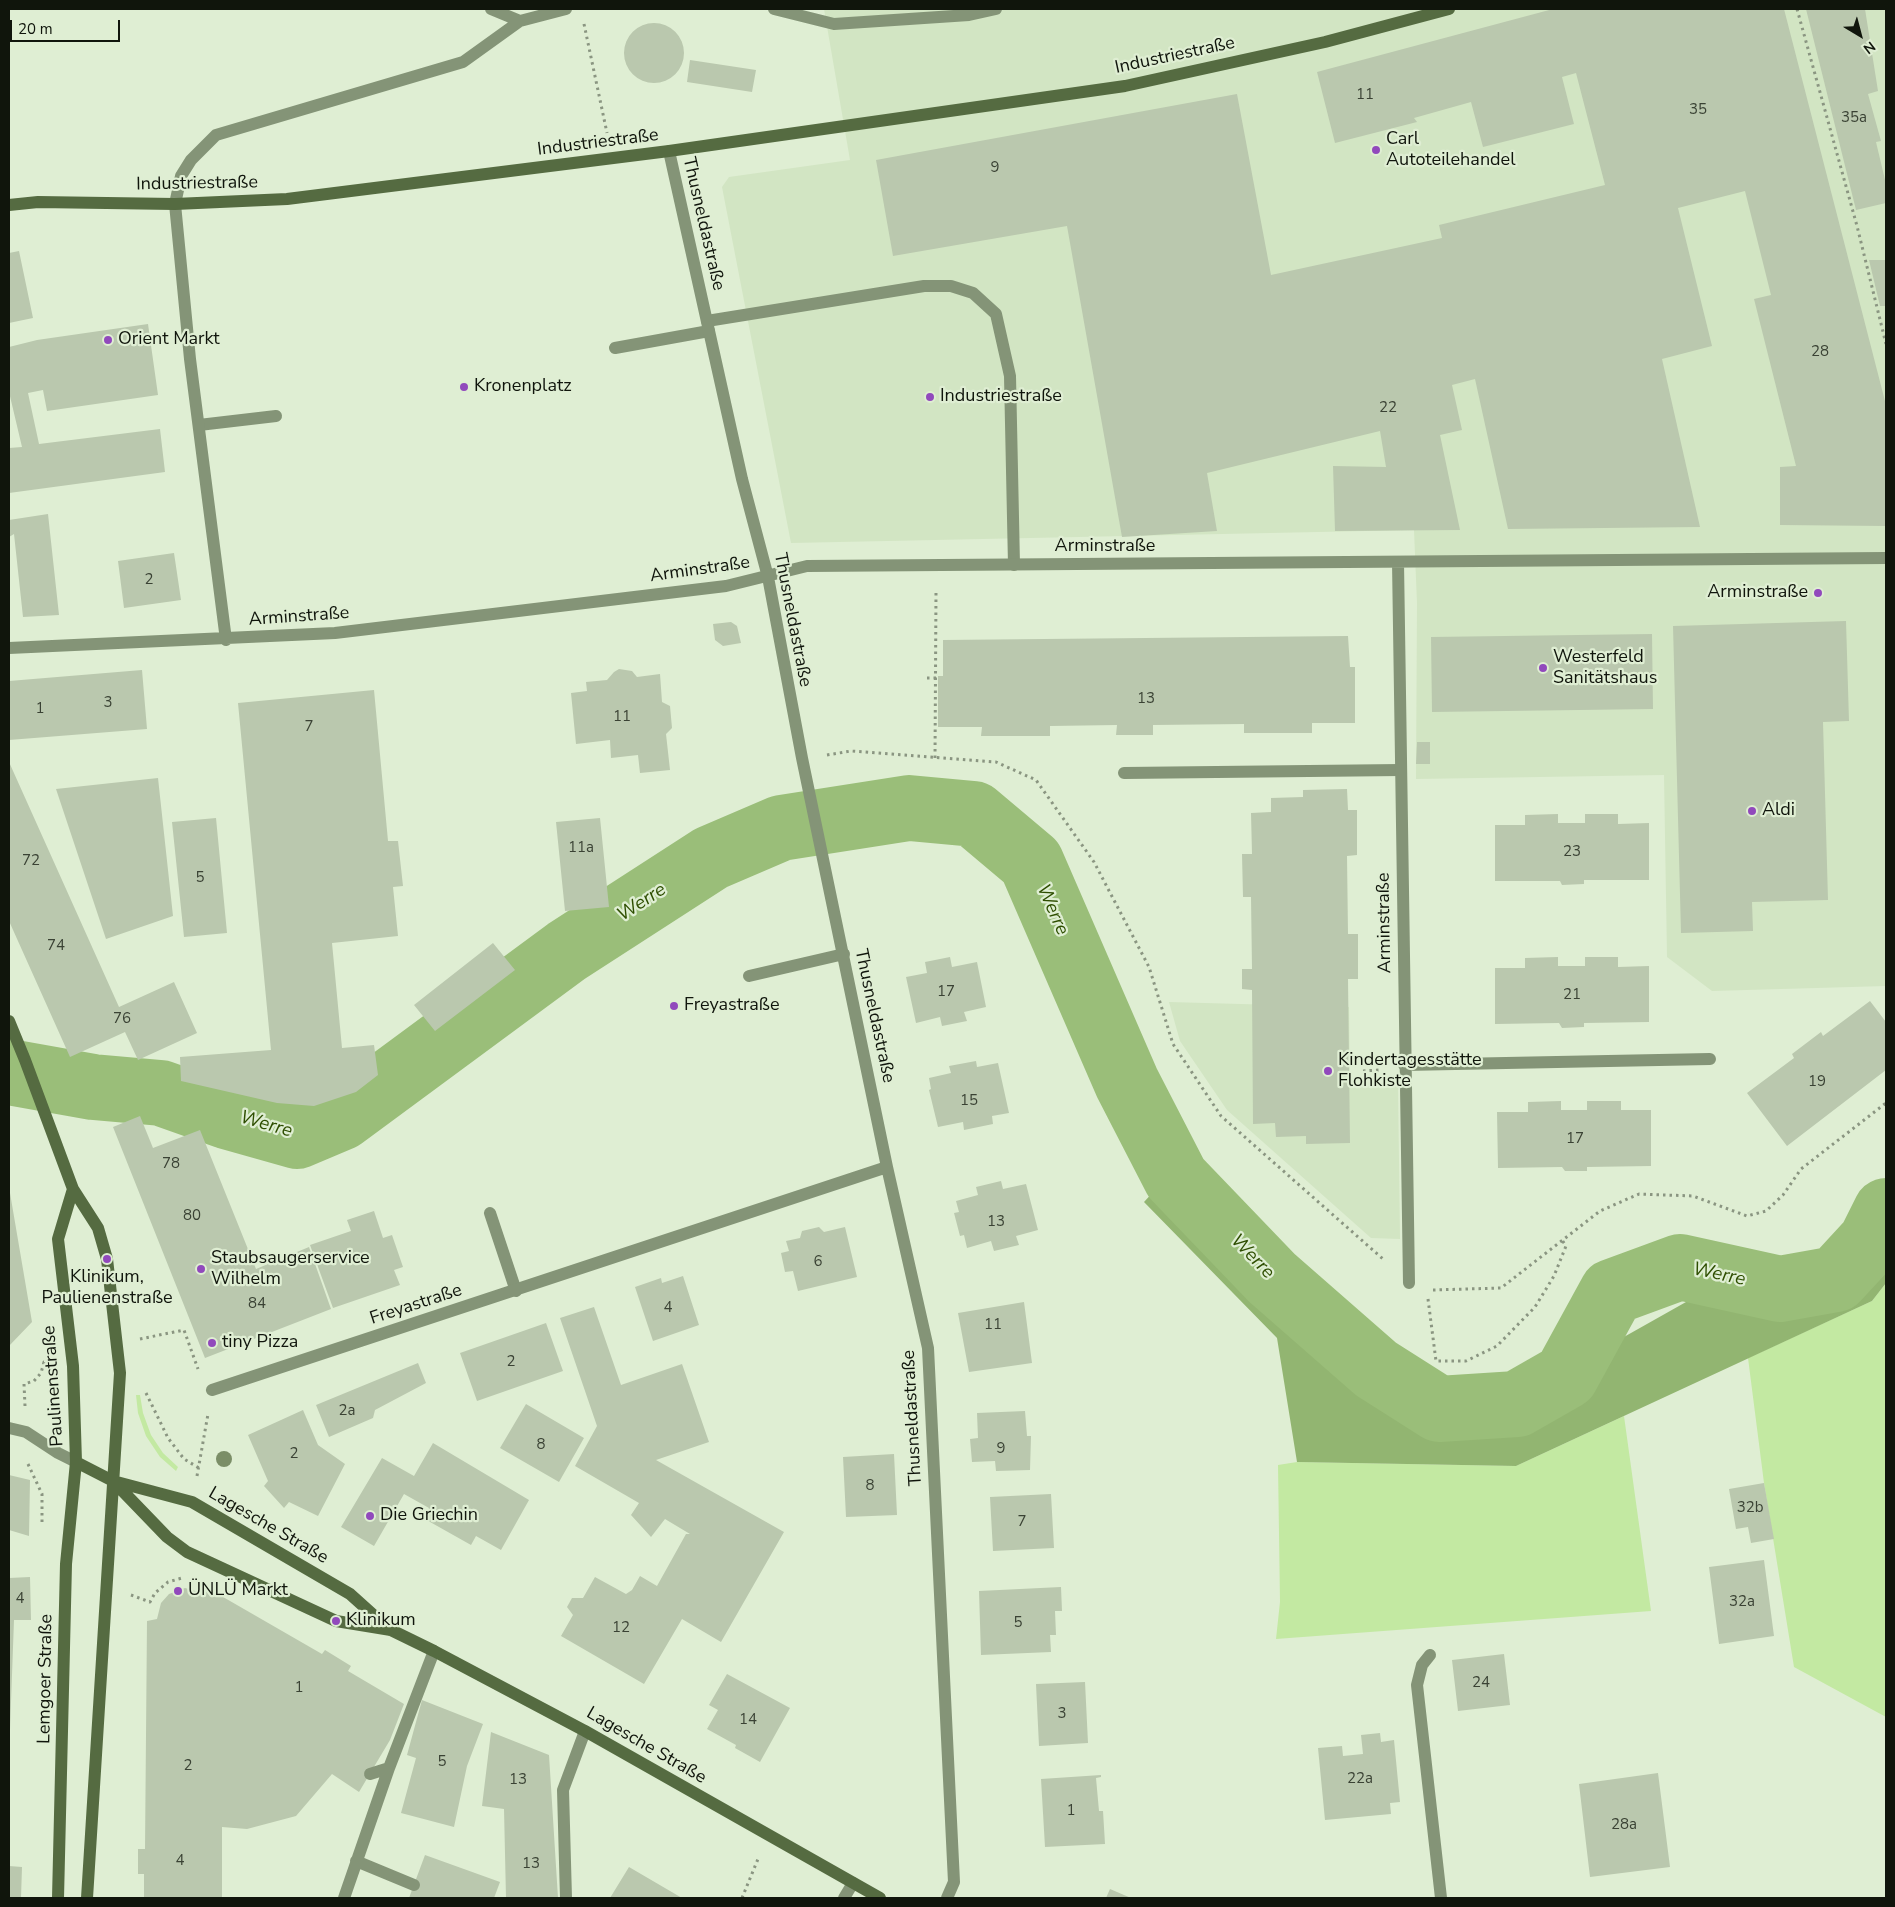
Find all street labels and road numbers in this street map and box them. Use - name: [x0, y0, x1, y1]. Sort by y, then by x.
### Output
- street label: Industriestraße: [1113, 33, 1237, 79]
- street label: Industriestraße: [536, 125, 660, 161]
- street label: Thusneldastraße: [677, 155, 729, 293]
- street label: Industriestraße: [136, 172, 258, 196]
- street label: Arminstraße: [1055, 536, 1155, 558]
- street label: Thusneldastraße: [768, 551, 816, 689]
- street label: Arminstraße: [649, 552, 751, 588]
- street label: Arminstraße: [248, 603, 350, 631]
- street label: Arminstraße: [1373, 872, 1397, 974]
- street label: Thusneldastraße: [849, 947, 899, 1085]
- street label: Freyastraße: [367, 1280, 465, 1330]
- street label: Paulinenstraße: [39, 1325, 69, 1447]
- street label: Thusneldastraße: [899, 1349, 927, 1487]
- street label: Lagesche Straße: [204, 1483, 332, 1569]
- street label: Lemgoer Straße: [34, 1614, 58, 1744]
- street label: Lagesche Straße: [582, 1703, 710, 1789]

